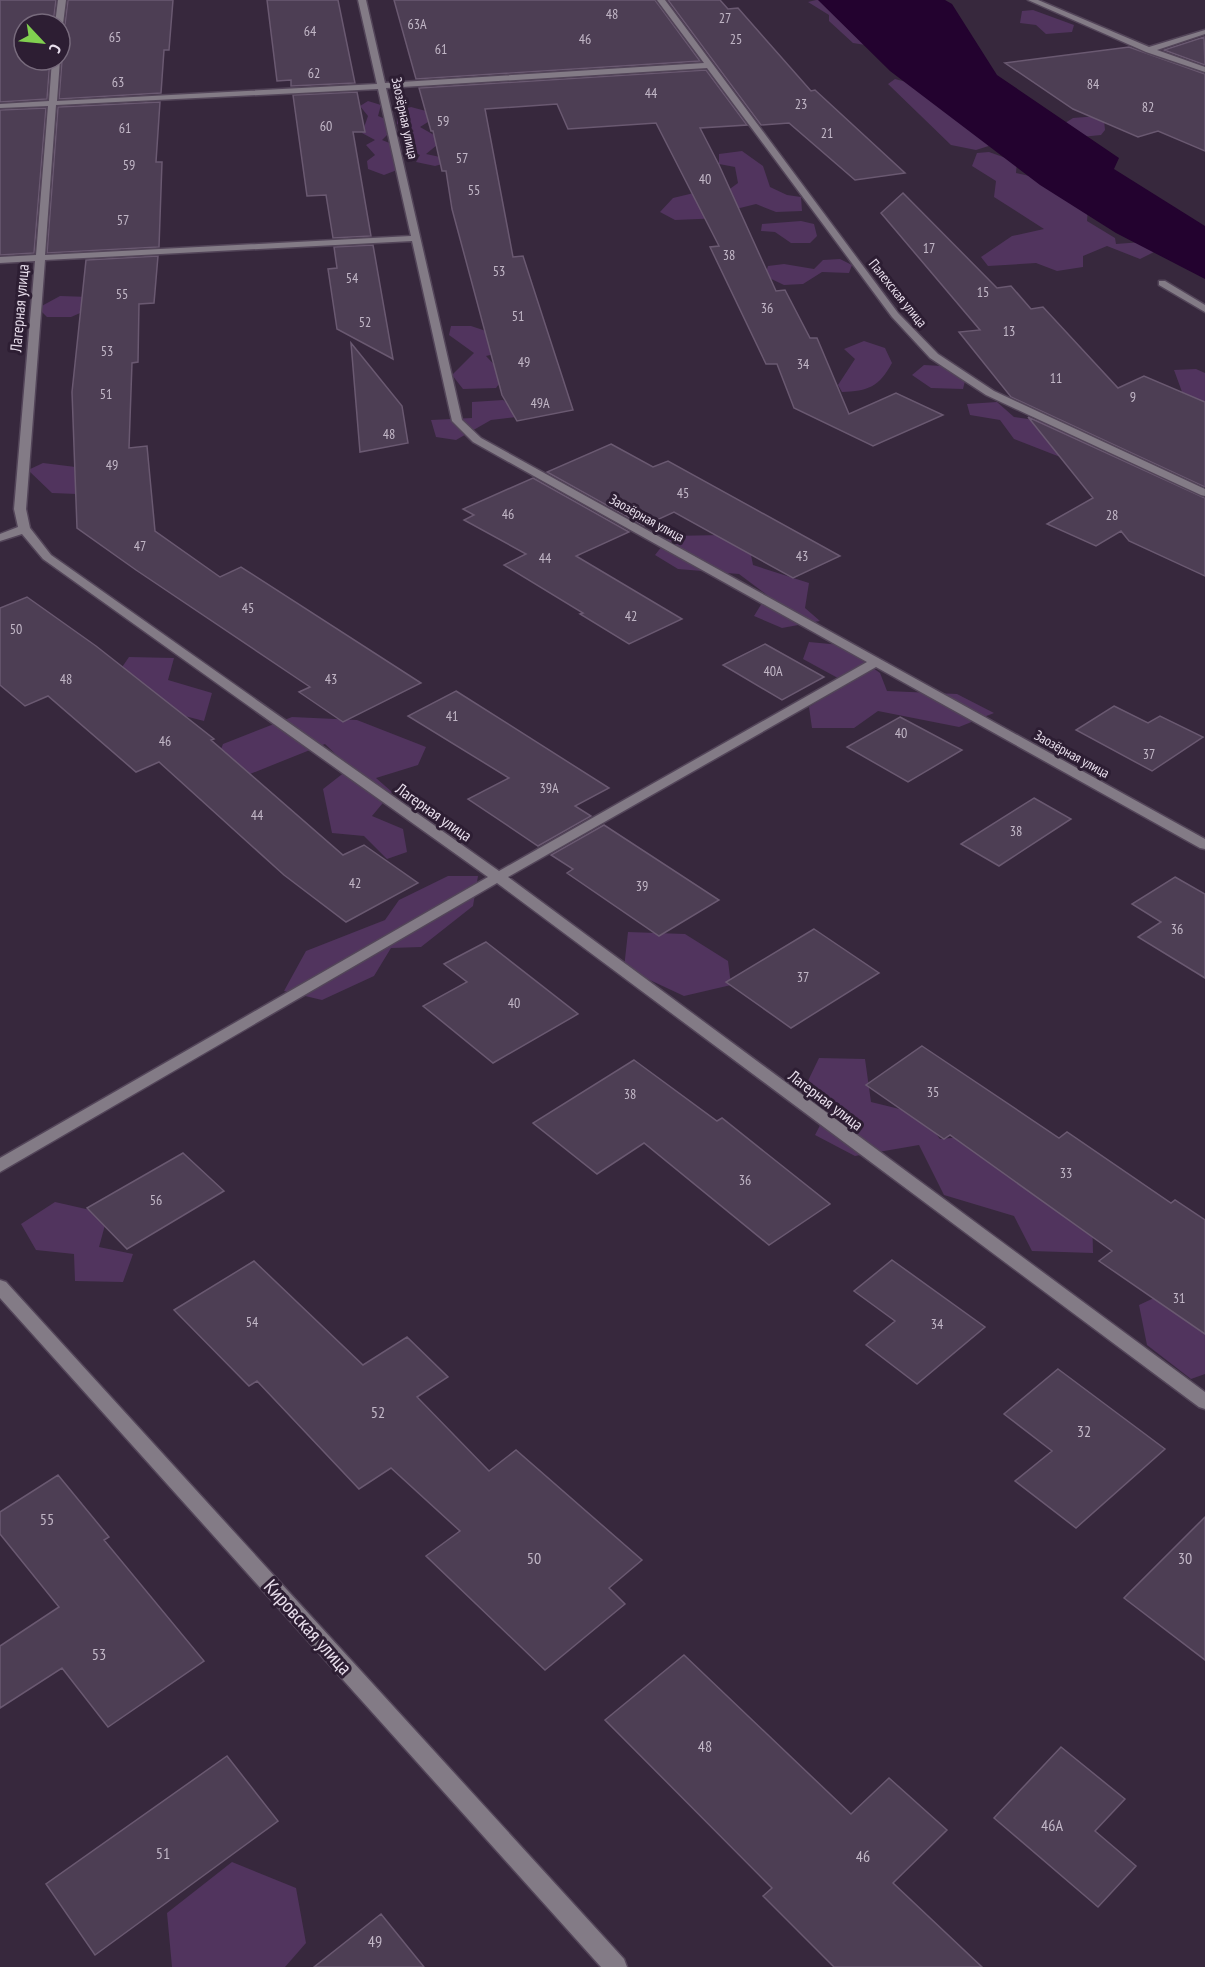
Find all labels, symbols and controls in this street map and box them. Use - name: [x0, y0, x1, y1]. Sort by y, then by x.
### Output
- house number: 48: [606, 5, 618, 23]
- house number: 27: [719, 9, 731, 27]
- north arrow: [12, 12, 72, 72]
- house number: 63А: [407, 15, 427, 33]
- house number: 64: [304, 22, 317, 40]
- house number: 65: [109, 28, 121, 46]
- house number: 46: [579, 30, 591, 48]
- house number: 25: [730, 30, 742, 48]
- house number: 61: [435, 40, 447, 58]
- text: С: [45, 41, 66, 57]
- house number: 62: [308, 64, 320, 82]
- house number: 63: [112, 73, 124, 91]
- street label: Заозёрная улица: [388, 75, 422, 161]
- house number: 84: [1087, 75, 1100, 93]
- house number: 44: [645, 84, 658, 102]
- house number: 23: [795, 95, 807, 113]
- house number: 82: [1142, 98, 1154, 116]
- house number: 59: [437, 112, 449, 130]
- house number: 60: [320, 117, 332, 135]
- house number: 61: [119, 119, 131, 137]
- house number: 21: [821, 124, 833, 142]
- house number: 57: [456, 149, 468, 167]
- house number: 59: [123, 156, 135, 174]
- house number: 40: [699, 170, 711, 188]
- house number: 55: [468, 181, 480, 199]
- house number: 57: [117, 211, 129, 229]
- house number: 17: [923, 239, 935, 257]
- house number: 38: [723, 246, 735, 264]
- street label: Палехская улица: [865, 255, 931, 331]
- house number: 53: [493, 262, 505, 280]
- street label: Лагерная улица: [5, 263, 33, 354]
- house number: 54: [346, 269, 359, 287]
- house number: 15: [977, 283, 989, 301]
- house number: 55: [116, 285, 128, 303]
- house number: 36: [761, 299, 773, 317]
- house number: 51: [512, 307, 524, 325]
- house number: 52: [359, 313, 371, 331]
- house number: 13: [1003, 322, 1015, 340]
- house number: 53: [101, 342, 113, 360]
- house number: 49: [518, 353, 530, 371]
- house number: 34: [797, 355, 810, 373]
- house number: 11: [1050, 369, 1062, 387]
- house number: 51: [100, 385, 112, 403]
- house number: 9: [1130, 388, 1136, 406]
- house number: 49А: [530, 394, 550, 412]
- house number: 48: [383, 425, 395, 443]
- house number: 49: [106, 456, 118, 474]
- house number: 45: [677, 484, 689, 502]
- street label: Заозёрная улица: [606, 490, 688, 546]
- house number: 46: [502, 505, 514, 523]
- house number: 28: [1106, 506, 1118, 524]
- house number: 47: [134, 537, 146, 555]
- house number: 43: [796, 547, 808, 565]
- house number: 44: [539, 549, 552, 567]
- house number: 45: [242, 599, 254, 617]
- house number: 42: [625, 607, 637, 625]
- house number: 50: [10, 620, 22, 638]
- house number: 40А: [763, 662, 783, 680]
- house number: 48: [60, 670, 72, 688]
- house number: 43: [325, 670, 337, 688]
- house number: 41: [446, 707, 458, 725]
- house number: 40: [895, 724, 907, 742]
- street label: Заозёрная улица: [1031, 726, 1113, 782]
- house number: 46: [159, 732, 171, 750]
- house number: 37: [1143, 745, 1155, 763]
- street label: Лагерная улица: [391, 778, 476, 845]
- house number: 39А: [539, 779, 559, 797]
- house number: 44: [251, 806, 264, 824]
- house number: 38: [1010, 822, 1022, 840]
- house number: 42: [349, 874, 361, 892]
- house number: 39: [636, 877, 648, 895]
- house number: 36: [1171, 920, 1183, 938]
- house number: 37: [797, 968, 809, 986]
- house number: 40: [508, 994, 520, 1012]
- street label: Лагерная улица: [784, 1065, 867, 1135]
- house number: 35: [927, 1083, 939, 1101]
- house number: 38: [624, 1085, 636, 1103]
- house number: 33: [1060, 1164, 1072, 1182]
- house number: 36: [739, 1171, 751, 1189]
- house number: 56: [150, 1191, 162, 1209]
- house number: 31: [1173, 1289, 1185, 1307]
- house number: 54: [246, 1313, 259, 1331]
- house number: 34: [931, 1315, 944, 1333]
- house number: 52: [371, 1402, 385, 1422]
- house number: 32: [1077, 1421, 1091, 1441]
- house number: 55: [40, 1509, 54, 1529]
- house number: 50: [527, 1548, 541, 1568]
- house number: 30: [1178, 1548, 1192, 1568]
- street label: Кировская улица: [258, 1574, 358, 1680]
- house number: 53: [92, 1644, 106, 1664]
- house number: 48: [698, 1736, 712, 1756]
- house number: 46А: [1041, 1815, 1063, 1835]
- house number: 51: [156, 1843, 170, 1863]
- house number: 46: [856, 1846, 870, 1866]
- house number: 49: [368, 1931, 382, 1951]

